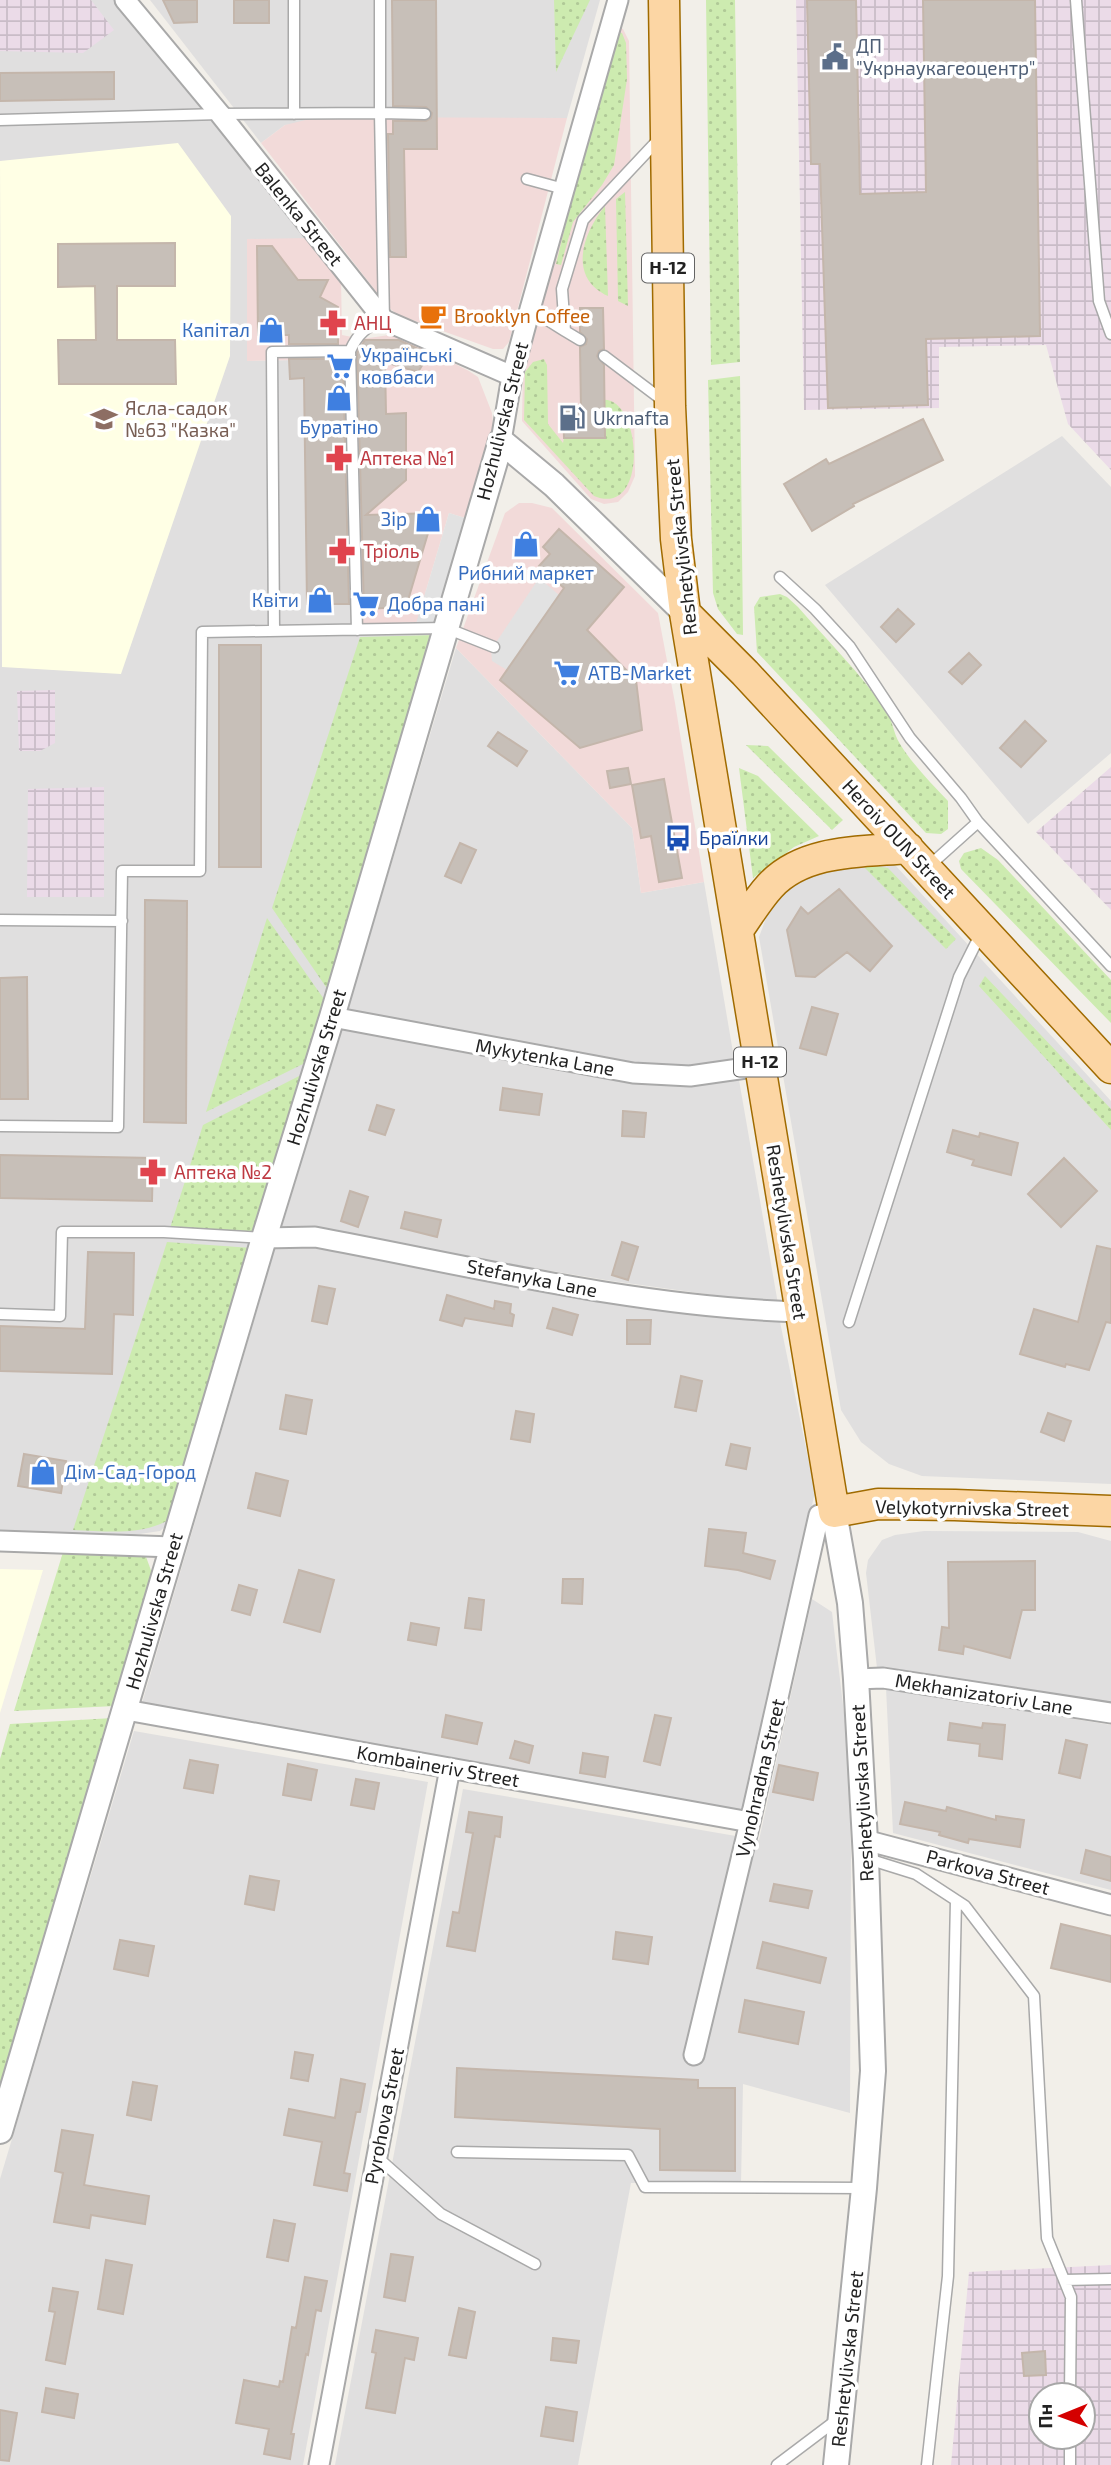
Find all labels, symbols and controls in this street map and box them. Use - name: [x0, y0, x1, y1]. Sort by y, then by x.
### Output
- place label: ДП "Укрнаукагеоцентр": [856, 34, 1035, 80]
- public building icon: ДП "Укрнаукагеоцентр": [820, 42, 850, 72]
- street label: Balenka Street: [251, 157, 348, 270]
- road number: Н-12: [642, 254, 694, 282]
- cafe icon: Brooklyn Coffee: [418, 301, 448, 331]
- place label: Brooklyn Coffee: [454, 304, 590, 327]
- pharmacy icon: АНЦ: [318, 308, 348, 338]
- place label: АНЦ: [354, 311, 392, 334]
- shop icon: Капітал: [256, 315, 286, 345]
- place label: Капітал: [182, 318, 250, 341]
- street label: Hozhulivska Street: [471, 339, 532, 502]
- place label: Українські ковбаси: [361, 343, 453, 388]
- supermarket icon: Українські ковбаси: [325, 351, 355, 381]
- shop icon: Буратіно: [324, 383, 354, 413]
- place label: Ясла-садок №63 "Казка": [125, 396, 236, 441]
- fuel station icon: Ukrnafta: [557, 403, 587, 433]
- school or university icon: Ясла-садок №63 "Казка": [89, 404, 119, 434]
- place label: Ukrnafta: [593, 406, 669, 429]
- place label: Буратіно: [300, 415, 378, 439]
- pharmacy icon: Аптека №1: [324, 443, 354, 473]
- place label: Аптека №1: [360, 446, 455, 469]
- street label: Reshetylivska Street: [660, 458, 701, 636]
- shop icon: Зір: [413, 504, 443, 534]
- place label: Зір: [381, 507, 407, 530]
- shop icon: Рибний маркет: [511, 529, 541, 559]
- pharmacy icon: Тріоль: [327, 536, 357, 566]
- place label: Тріоль: [363, 539, 419, 562]
- place label: Рибний маркет: [458, 561, 594, 584]
- shop icon: Квіти: [305, 585, 335, 615]
- place label: Квіти: [252, 588, 299, 611]
- supermarket icon: Добра пані: [351, 589, 381, 619]
- place label: Добра пані: [387, 592, 485, 615]
- supermarket icon: ATB-Market: [552, 658, 582, 688]
- place label: ATB-Market: [588, 661, 692, 684]
- street label: Heroiv OUN Street: [838, 774, 961, 903]
- bus stop icon: Браїлки: [663, 823, 693, 853]
- place label: Браїлки: [699, 826, 769, 849]
- street label: Hozhulivska Street: [281, 986, 350, 1148]
- street label: Mykytenka Lane: [474, 1033, 616, 1080]
- road number: Н-12: [734, 1048, 786, 1077]
- street label: Reshetylivska Street: [762, 1143, 813, 1321]
- pharmacy icon: Аптека №2: [138, 1157, 168, 1187]
- place label: Аптека №2: [174, 1160, 272, 1183]
- street label: Stefanyka Lane: [465, 1254, 599, 1301]
- shop icon: Дім-Сад-Город: [28, 1457, 58, 1487]
- place label: Дім-Сад-Город: [64, 1460, 196, 1483]
- street label: Velykotyrnivska Street: [875, 1494, 1069, 1521]
- street label: Hozhulivska Street: [120, 1530, 187, 1692]
- street label: Mekhanizatoriv Lane: [894, 1668, 1075, 1719]
- street label: Vynohradna Street: [730, 1696, 789, 1859]
- street label: Reshetylivska Street: [845, 1704, 878, 1882]
- street label: Kombaineriv Street: [355, 1740, 521, 1791]
- street label: Parkova Street: [924, 1844, 1052, 1899]
- street label: Pyrohova Street: [359, 2046, 408, 2186]
- street label: Reshetylivska Street: [826, 2270, 867, 2448]
- north arrow: [1027, 2381, 1097, 2451]
- text: Пн: [1033, 2404, 1056, 2429]

